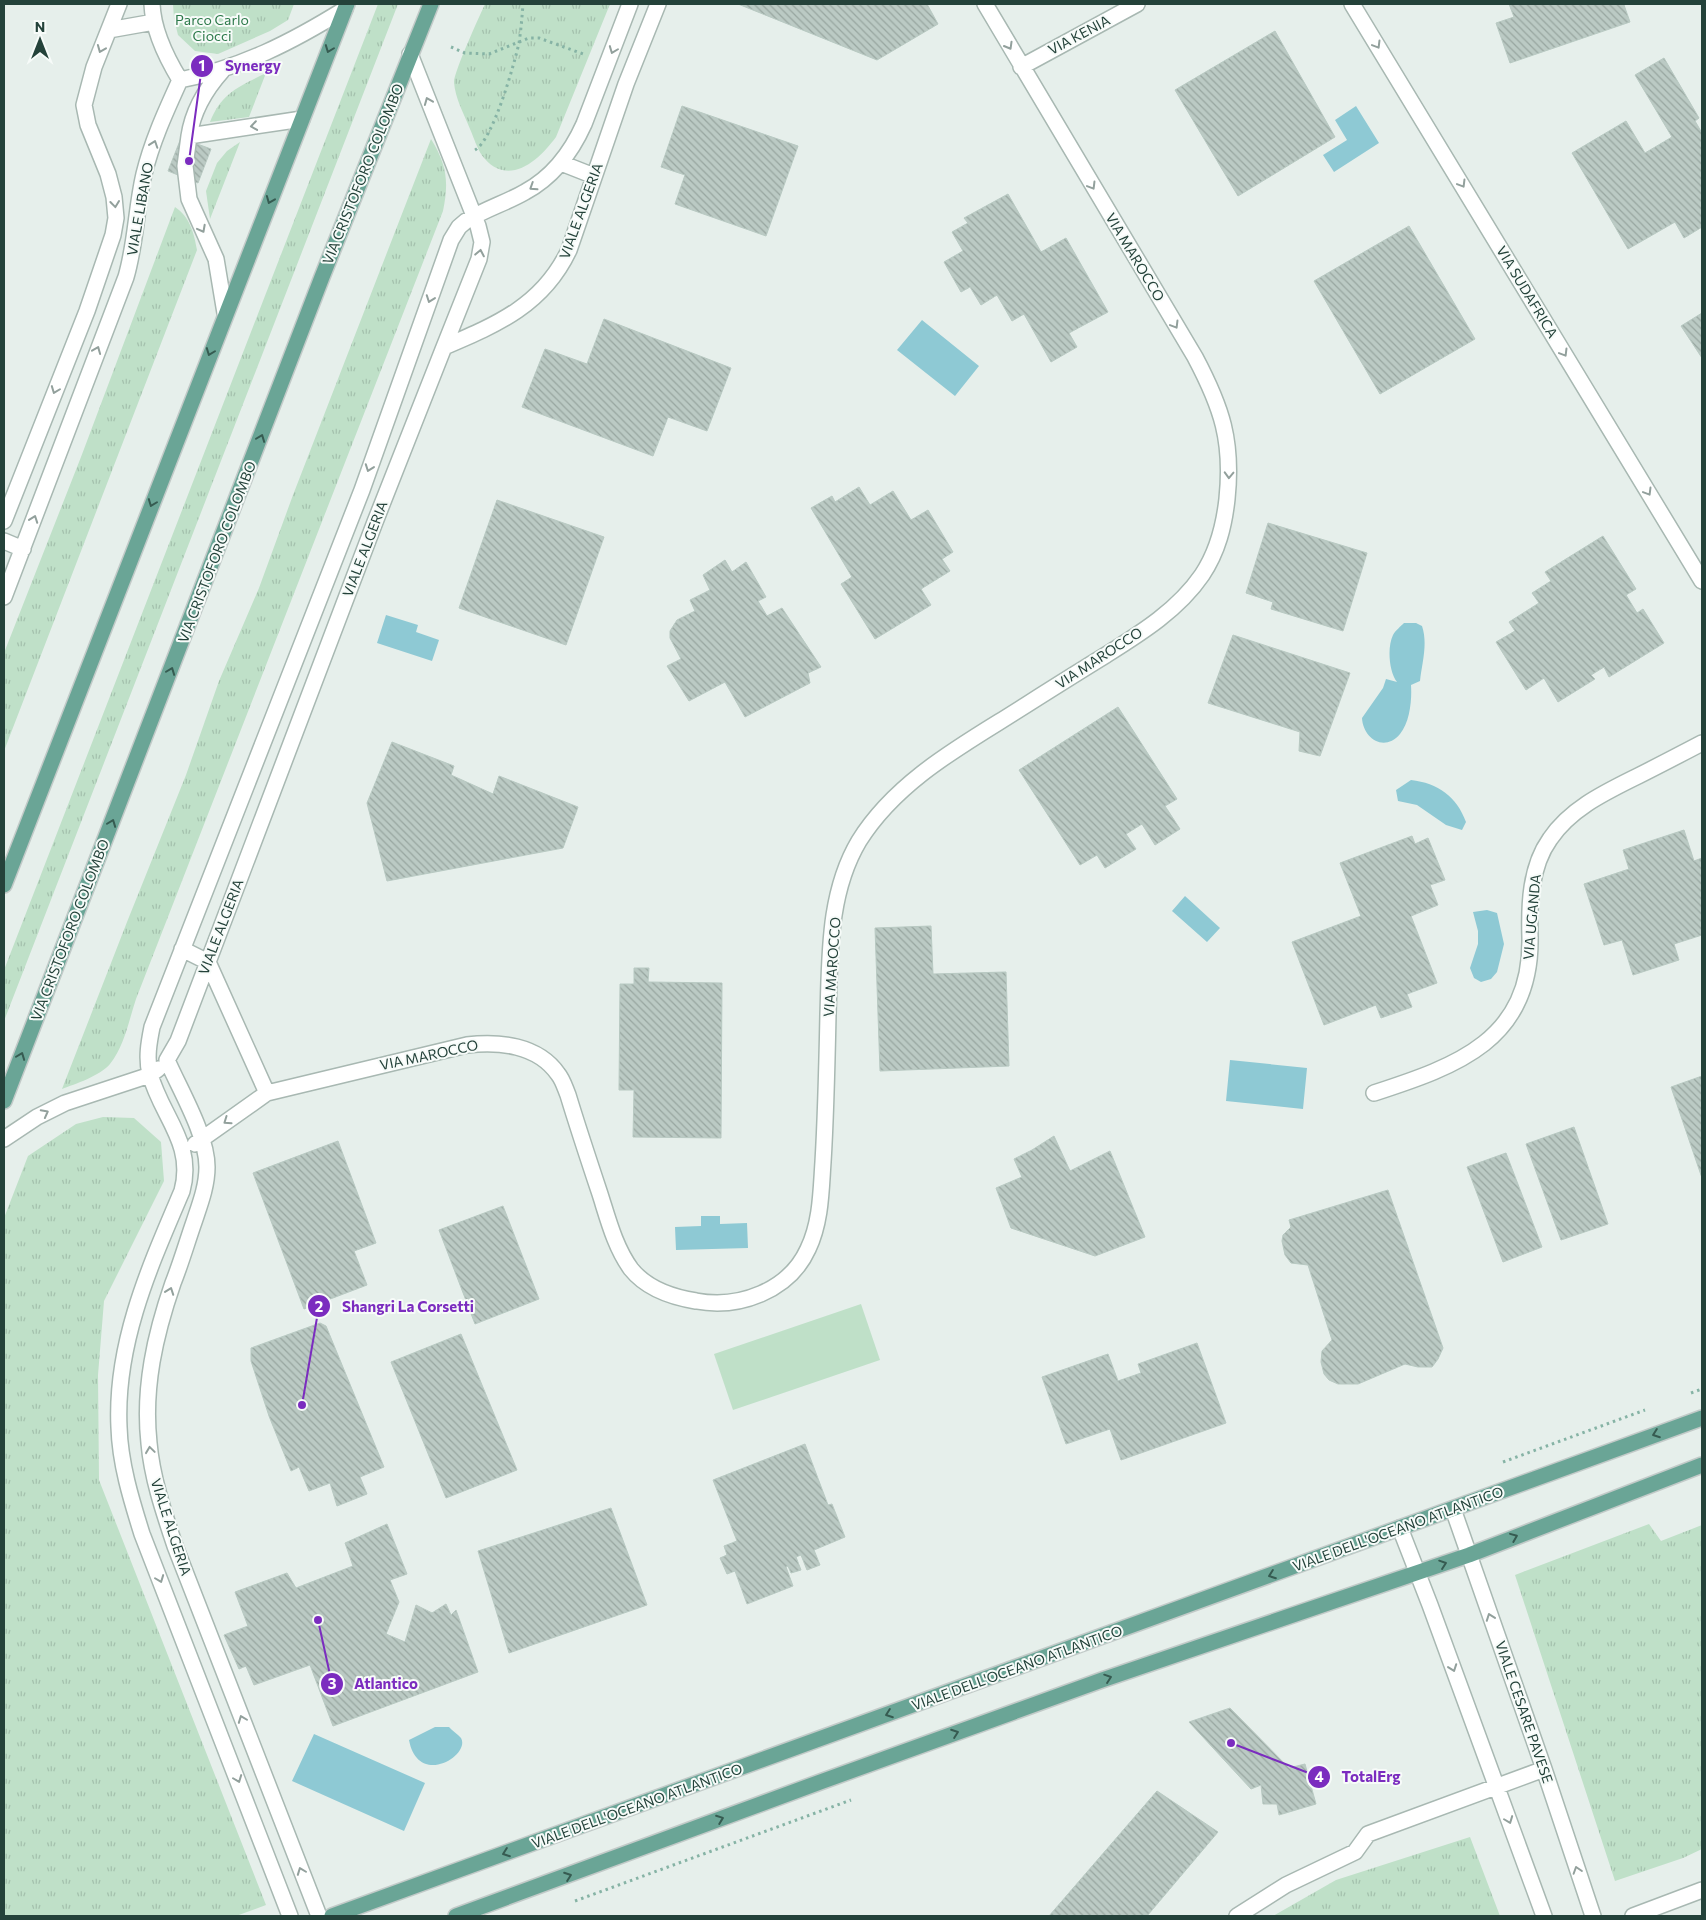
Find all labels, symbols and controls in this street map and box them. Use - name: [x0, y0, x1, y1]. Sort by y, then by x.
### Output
- park label: Parco Carlo Ciocci: [175, 11, 249, 44]
- street label: VIA KENIA: [1045, 11, 1113, 58]
- north arrow: [15, 15, 65, 65]
- text: N: [35, 18, 45, 35]
- one-way arrow: [1371, 40, 1381, 49]
- one-way arrow: [1003, 41, 1013, 50]
- one-way arrow: [97, 44, 108, 53]
- one-way arrow: [325, 44, 335, 53]
- one-way arrow: [609, 45, 619, 53]
- callout: Synergy: [190, 51, 291, 81]
- text: 1: [199, 56, 205, 74]
- text: Synergy: [225, 56, 282, 74]
- street label: VIA CRISTOFORO COLOMBO: [318, 81, 407, 267]
- one-way arrow: [424, 97, 434, 105]
- one-way arrow: [250, 120, 258, 131]
- one-way arrow: [148, 140, 158, 148]
- street label: VIALE ALGERIA: [555, 160, 606, 261]
- street label: VIALE LIBANO: [123, 161, 156, 257]
- one-way arrow: [1455, 179, 1465, 188]
- one-way arrow: [1086, 180, 1096, 189]
- one-way arrow: [529, 181, 539, 190]
- one-way arrow: [266, 196, 276, 204]
- one-way arrow: [109, 200, 120, 208]
- street label: VIA MAROCCO: [1102, 209, 1169, 304]
- one-way arrow: [196, 224, 206, 233]
- street label: VIA SUDAFRICA: [1493, 243, 1562, 341]
- one-way arrow: [474, 248, 484, 257]
- one-way arrow: [426, 294, 436, 303]
- one-way arrow: [1169, 320, 1179, 329]
- one-way arrow: [91, 346, 102, 355]
- one-way arrow: [206, 347, 216, 355]
- one-way arrow: [1558, 348, 1568, 357]
- one-way arrow: [51, 385, 62, 394]
- one-way arrow: [254, 434, 265, 443]
- street label: VIA CRISTOFORO COLOMBO: [174, 459, 259, 645]
- one-way arrow: [365, 464, 375, 472]
- one-way arrow: [1224, 472, 1234, 480]
- one-way arrow: [1642, 487, 1652, 496]
- one-way arrow: [147, 498, 158, 507]
- street label: VIALE ALGERIA: [338, 498, 391, 599]
- one-way arrow: [28, 515, 38, 523]
- street label: VIA MAROCCO: [1052, 623, 1145, 692]
- one-way arrow: [164, 667, 175, 676]
- one-way arrow: [106, 819, 116, 828]
- street label: VIA CRISTOFORO COLOMBO: [27, 837, 112, 1023]
- street label: VIA UGANDA: [1519, 873, 1544, 961]
- street label: VIALE ALGERIA: [194, 876, 247, 977]
- street label: VIA MAROCCO: [820, 916, 843, 1018]
- street label: VIA MAROCCO: [378, 1036, 480, 1073]
- one-way arrow: [15, 1052, 26, 1061]
- one-way arrow: [40, 1109, 49, 1119]
- one-way arrow: [223, 1115, 233, 1124]
- one-way arrow: [165, 1287, 175, 1296]
- callout: Shangri La Corsetti: [307, 1291, 484, 1321]
- text: 2: [315, 1297, 323, 1315]
- text: Shangri La Corsetti: [342, 1297, 474, 1315]
- one-way arrow: [1653, 1428, 1661, 1438]
- one-way arrow: [145, 1446, 156, 1454]
- street label: VIALE ALGERIA: [148, 1476, 195, 1578]
- street label: VIALE DELL'OCEANO ATLANTICO: [1290, 1482, 1505, 1575]
- one-way arrow: [1509, 1533, 1518, 1544]
- one-way arrow: [1438, 1560, 1447, 1570]
- one-way arrow: [1268, 1569, 1277, 1579]
- one-way arrow: [154, 1574, 164, 1583]
- one-way arrow: [1486, 1613, 1496, 1622]
- street label: VIALE DELL'OCEANO ATLANTICO: [909, 1621, 1124, 1714]
- street label: VIALE CESARE PAVESE: [1492, 1638, 1557, 1785]
- one-way arrow: [1447, 1663, 1457, 1671]
- callout: Atlantico: [319, 1669, 428, 1699]
- text: 3: [328, 1674, 337, 1692]
- text: Atlantico: [354, 1674, 418, 1692]
- one-way arrow: [1103, 1674, 1112, 1684]
- one-way arrow: [885, 1708, 894, 1718]
- one-way arrow: [238, 1716, 248, 1724]
- one-way arrow: [950, 1729, 959, 1739]
- street label: VIALE DELL'OCEANO ATLANTICO: [529, 1759, 744, 1852]
- callout: TotalErg: [1307, 1762, 1411, 1792]
- text: 4: [1314, 1767, 1324, 1785]
- text: TotalErg: [1341, 1767, 1401, 1785]
- one-way arrow: [232, 1775, 242, 1783]
- one-way arrow: [715, 1815, 724, 1825]
- one-way arrow: [1503, 1815, 1513, 1824]
- one-way arrow: [502, 1847, 511, 1857]
- one-way arrow: [1573, 1866, 1583, 1875]
- one-way arrow: [297, 1867, 307, 1876]
- one-way arrow: [563, 1872, 572, 1882]

